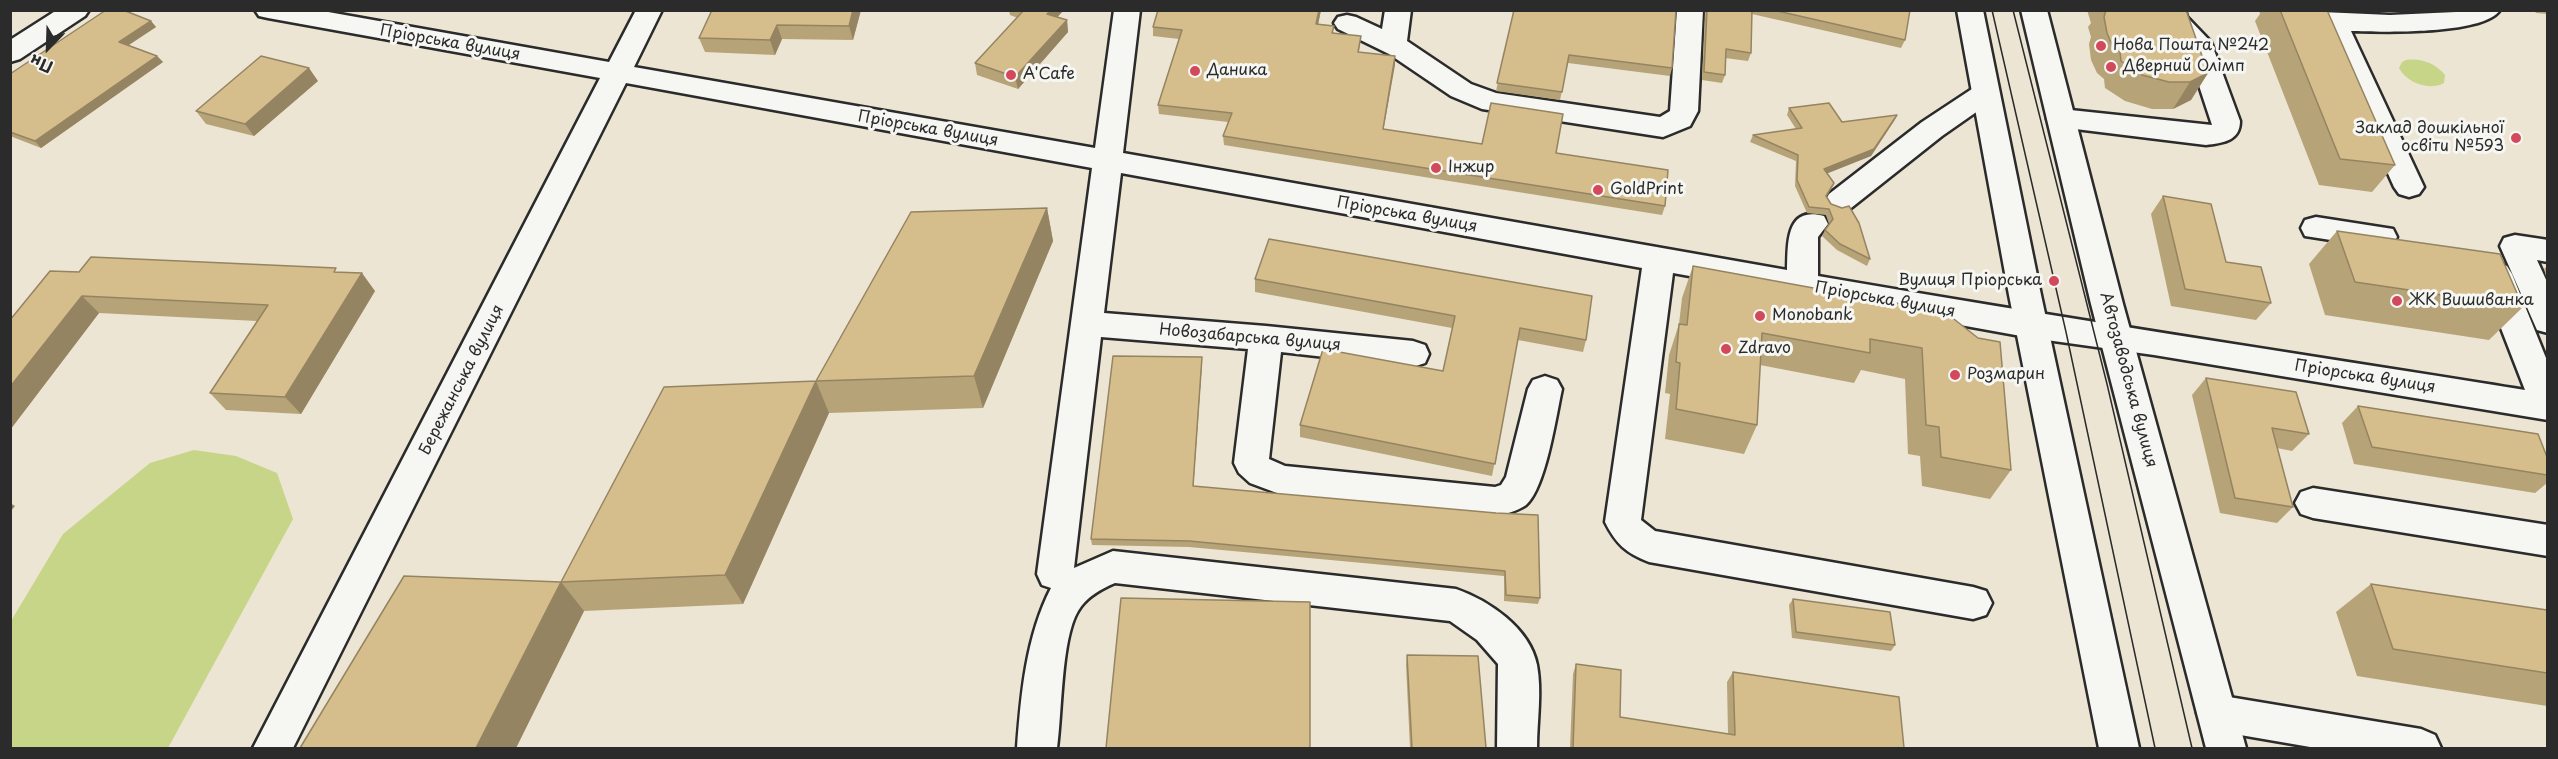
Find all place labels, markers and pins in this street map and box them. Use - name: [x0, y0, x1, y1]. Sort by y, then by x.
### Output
- place label: Нова Пошта №242: [2113, 36, 2269, 56]
- marker: Нова Пошта №242: [2094, 39, 2108, 53]
- place label: Дверний Олімп: [2123, 57, 2245, 77]
- marker: Дверний Олімп: [2104, 60, 2118, 74]
- place label: Даника: [1207, 61, 1267, 81]
- marker: Даника: [1188, 64, 1202, 78]
- place label: A'Cafe: [1023, 65, 1075, 85]
- marker: A'Cafe: [1004, 68, 1018, 82]
- place label: Заклад дошкільної освіти №593: [2355, 119, 2504, 157]
- marker: Заклад дошкільної освіти №593: [2509, 131, 2523, 145]
- place label: Інжир: [1448, 158, 1494, 178]
- marker: Інжир: [1429, 161, 1443, 175]
- place label: GoldPrint: [1610, 180, 1683, 200]
- marker: GoldPrint: [1591, 183, 1605, 197]
- place label: Вулиця Пріорська: [1898, 271, 2042, 291]
- marker: Вулиця Пріорська: [2047, 274, 2061, 288]
- place label: ЖК Вишиванка: [2409, 291, 2534, 311]
- marker: ЖК Вишиванка: [2390, 294, 2404, 308]
- place label: Monobank: [1772, 306, 1853, 326]
- marker: Monobank: [1753, 309, 1767, 323]
- place label: Zdravo: [1738, 339, 1791, 359]
- marker: Zdravo: [1719, 342, 1733, 356]
- place label: Розмарин: [1967, 365, 2045, 385]
- marker: Розмарин: [1948, 368, 1962, 382]

